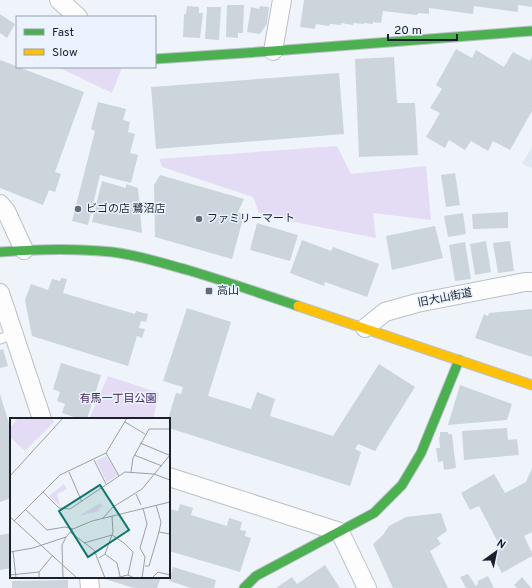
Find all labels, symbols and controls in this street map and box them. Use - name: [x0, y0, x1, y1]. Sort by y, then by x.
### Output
- legend: [16, 16, 156, 68]
- scale bar: [388, 16, 457, 42]
- text: 20 m: [394, 23, 422, 39]
- text: Fast: [52, 25, 74, 41]
- text: Slow: [52, 45, 78, 61]
- place label: ビゴの店 鷺沼店: [86, 202, 166, 216]
- marker: ビゴの店 鷺沼店: [73, 204, 83, 214]
- place label: ファミリーマート: [207, 212, 295, 226]
- marker: ファミリーマート: [194, 214, 204, 224]
- place label: 高山: [217, 284, 239, 298]
- marker: 高山: [204, 286, 214, 296]
- street label: 旧大山街道: [417, 286, 473, 310]
- park label: 有馬一丁目公園: [80, 392, 157, 406]
- inset map: [10, 418, 170, 578]
- north arrow: [476, 532, 516, 572]
- text: N: [494, 536, 508, 552]

